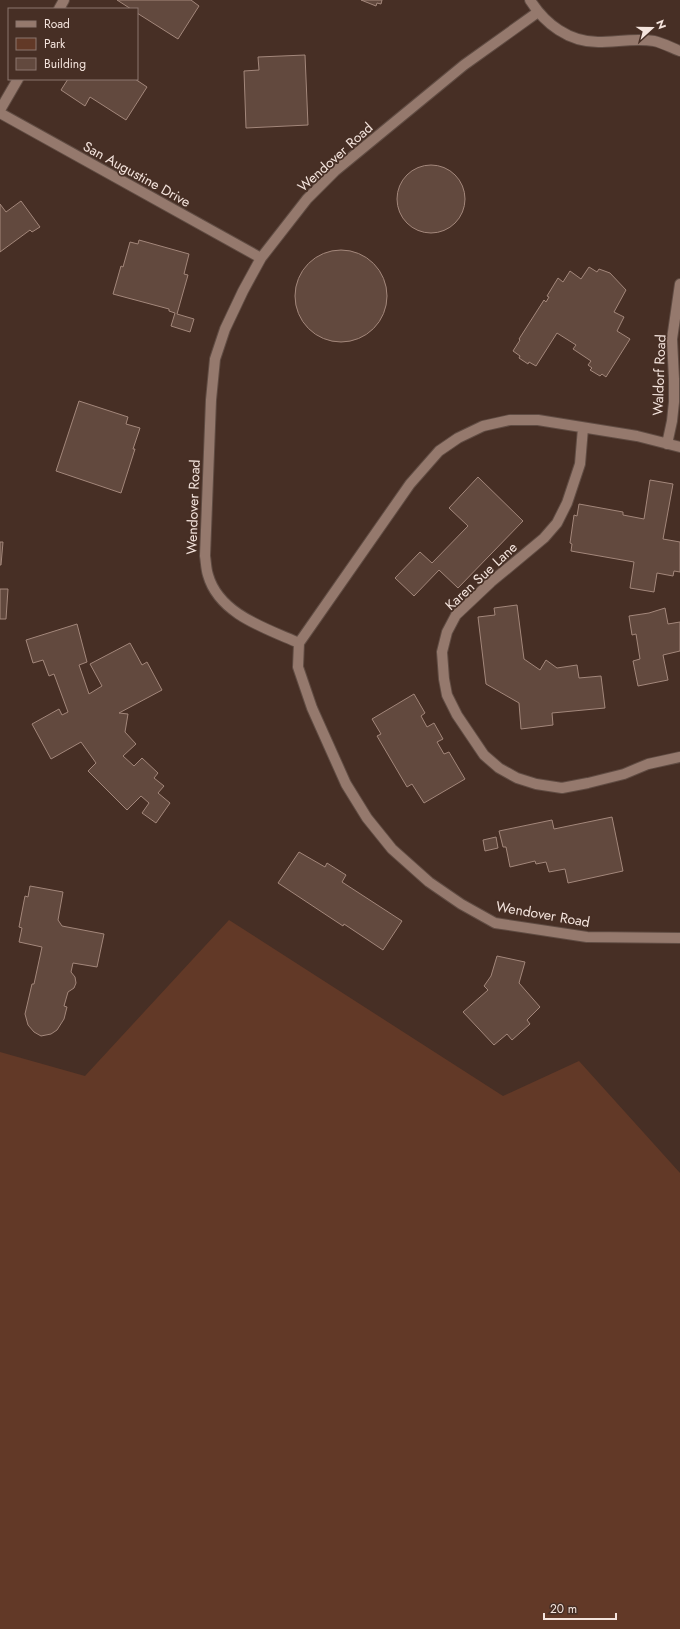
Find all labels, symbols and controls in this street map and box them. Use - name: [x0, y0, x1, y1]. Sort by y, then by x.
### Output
- legend: [8, 8, 138, 80]
- north arrow: [632, 8, 672, 48]
- text: Road: [44, 15, 70, 33]
- text: N: [652, 17, 670, 31]
- text: Park: [44, 35, 66, 53]
- text: Building: [44, 55, 86, 73]
- street label: Wendover Road: [293, 118, 377, 196]
- street label: San Augustine Drive: [80, 136, 194, 212]
- street label: Waldorf Road: [648, 334, 670, 416]
- street label: Wendover Road: [181, 459, 205, 555]
- street label: Karen Sue Lane: [441, 537, 521, 615]
- street label: Wendover Road: [494, 896, 592, 932]
- scale bar: [544, 1595, 616, 1621]
- text: 20 m: [550, 1600, 577, 1618]

